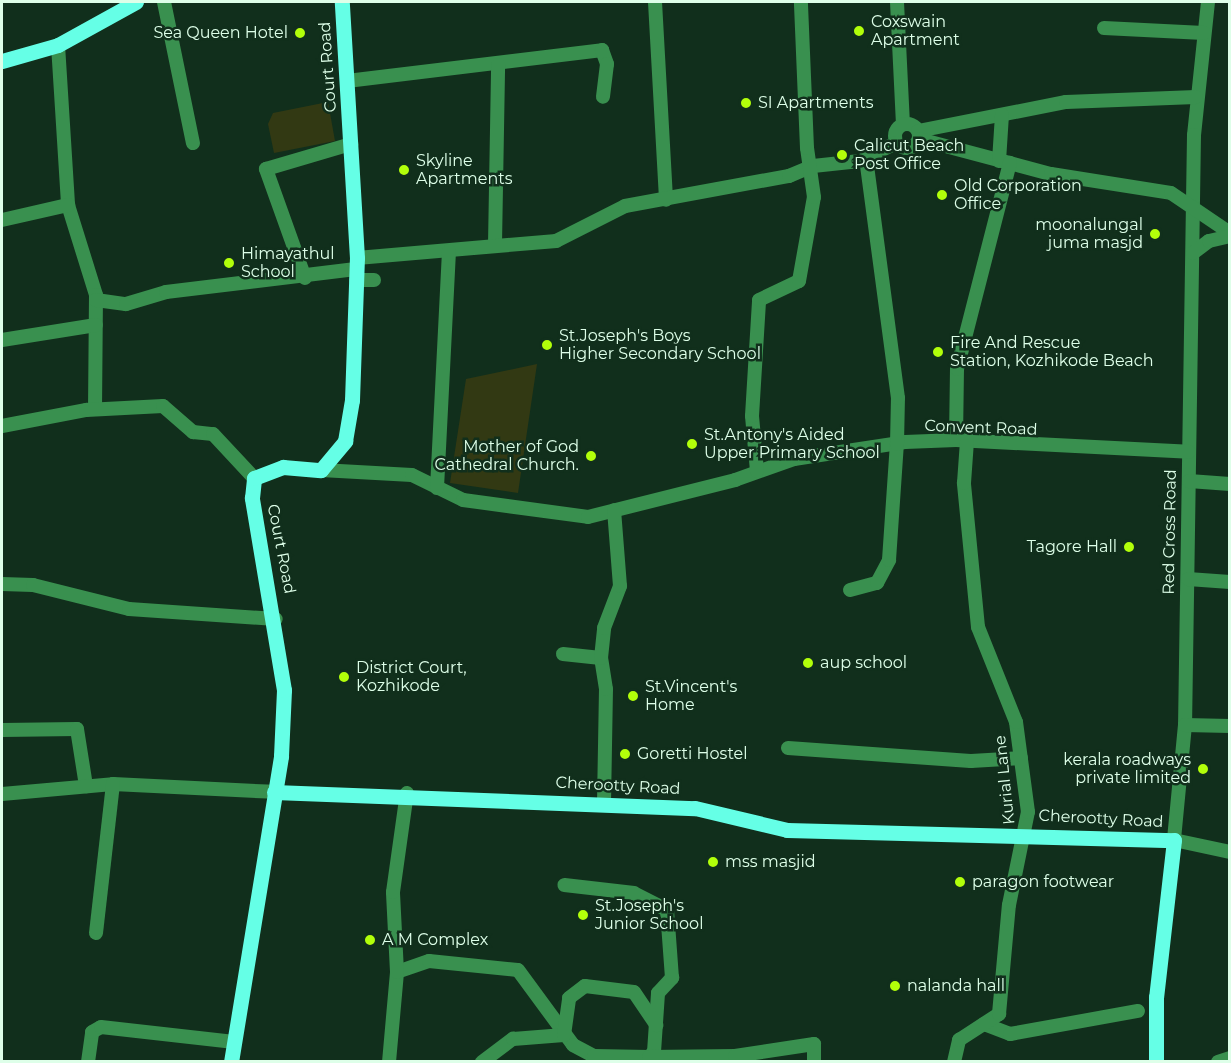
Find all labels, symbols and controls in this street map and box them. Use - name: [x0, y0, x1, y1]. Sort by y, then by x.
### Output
- place label: Coxswain Apartment: [871, 12, 960, 50]
- street label: Court Road: [315, 21, 341, 113]
- place label: Sea Queen Hotel: [153, 23, 288, 43]
- marker: Coxswain Apartment: [852, 24, 866, 38]
- marker: Sea Queen Hotel: [293, 26, 307, 40]
- place label: SI Apartments: [758, 93, 873, 113]
- marker: SI Apartments: [739, 96, 753, 110]
- place label: Calicut Beach Post Office: [854, 136, 964, 174]
- marker: Calicut Beach Post Office: [835, 148, 849, 162]
- place label: Skyline Apartments: [416, 151, 513, 189]
- marker: Skyline Apartments: [397, 163, 411, 177]
- place label: Old Corporation Office: [954, 176, 1082, 214]
- marker: Old Corporation Office: [935, 188, 949, 202]
- place label: moonalungal juma masjd: [1035, 215, 1143, 253]
- marker: moonalungal juma masjd: [1148, 227, 1162, 241]
- place label: Himayathul School: [241, 244, 335, 282]
- marker: Himayathul School: [222, 256, 236, 270]
- place label: St.Joseph's Boys Higher Secondary School: [559, 326, 761, 364]
- place label: Fire And Rescue Station, Kozhikode Beach: [950, 333, 1153, 371]
- marker: St.Joseph's Boys Higher Secondary School: [540, 338, 554, 352]
- marker: Fire And Rescue Station, Kozhikode Beach: [931, 345, 945, 359]
- street label: Convent Road: [924, 416, 1038, 440]
- place label: St.Antony's Aided Upper Primary School: [704, 425, 880, 463]
- place label: Mother of God Cathedral Church.: [435, 437, 579, 475]
- marker: St.Antony's Aided Upper Primary School: [685, 437, 699, 451]
- marker: Mother of God Cathedral Church.: [584, 449, 598, 463]
- street label: Red Cross Road: [1159, 469, 1181, 595]
- street label: Court Road: [263, 503, 299, 595]
- place label: Tagore Hall: [1027, 537, 1117, 557]
- marker: Tagore Hall: [1122, 540, 1136, 554]
- place label: aup school: [820, 653, 907, 673]
- marker: aup school: [801, 656, 815, 670]
- place label: District Court, Kozhikode: [356, 658, 467, 696]
- marker: District Court, Kozhikode: [337, 670, 351, 684]
- place label: St.Vincent's Home: [645, 677, 737, 715]
- marker: St.Vincent's Home: [626, 689, 640, 703]
- street label: Kurial Lane: [991, 734, 1019, 826]
- place label: Goretti Hostel: [637, 744, 748, 764]
- marker: Goretti Hostel: [618, 747, 632, 761]
- place label: kerala roadways private limited: [1063, 750, 1191, 788]
- marker: kerala roadways private limited: [1196, 762, 1210, 776]
- street label: Cherootty Road: [555, 773, 681, 799]
- street label: Cherootty Road: [1038, 806, 1164, 832]
- place label: mss masjid: [725, 852, 816, 872]
- marker: mss masjid: [706, 855, 720, 869]
- place label: paragon footwear: [972, 872, 1114, 892]
- marker: paragon footwear: [953, 875, 967, 889]
- place label: St.Joseph's Junior School: [595, 896, 703, 934]
- marker: St.Joseph's Junior School: [576, 908, 590, 922]
- place label: A M Complex: [382, 930, 488, 950]
- marker: A M Complex: [363, 933, 377, 947]
- place label: nalanda hall: [907, 976, 1005, 996]
- marker: nalanda hall: [888, 979, 902, 993]

